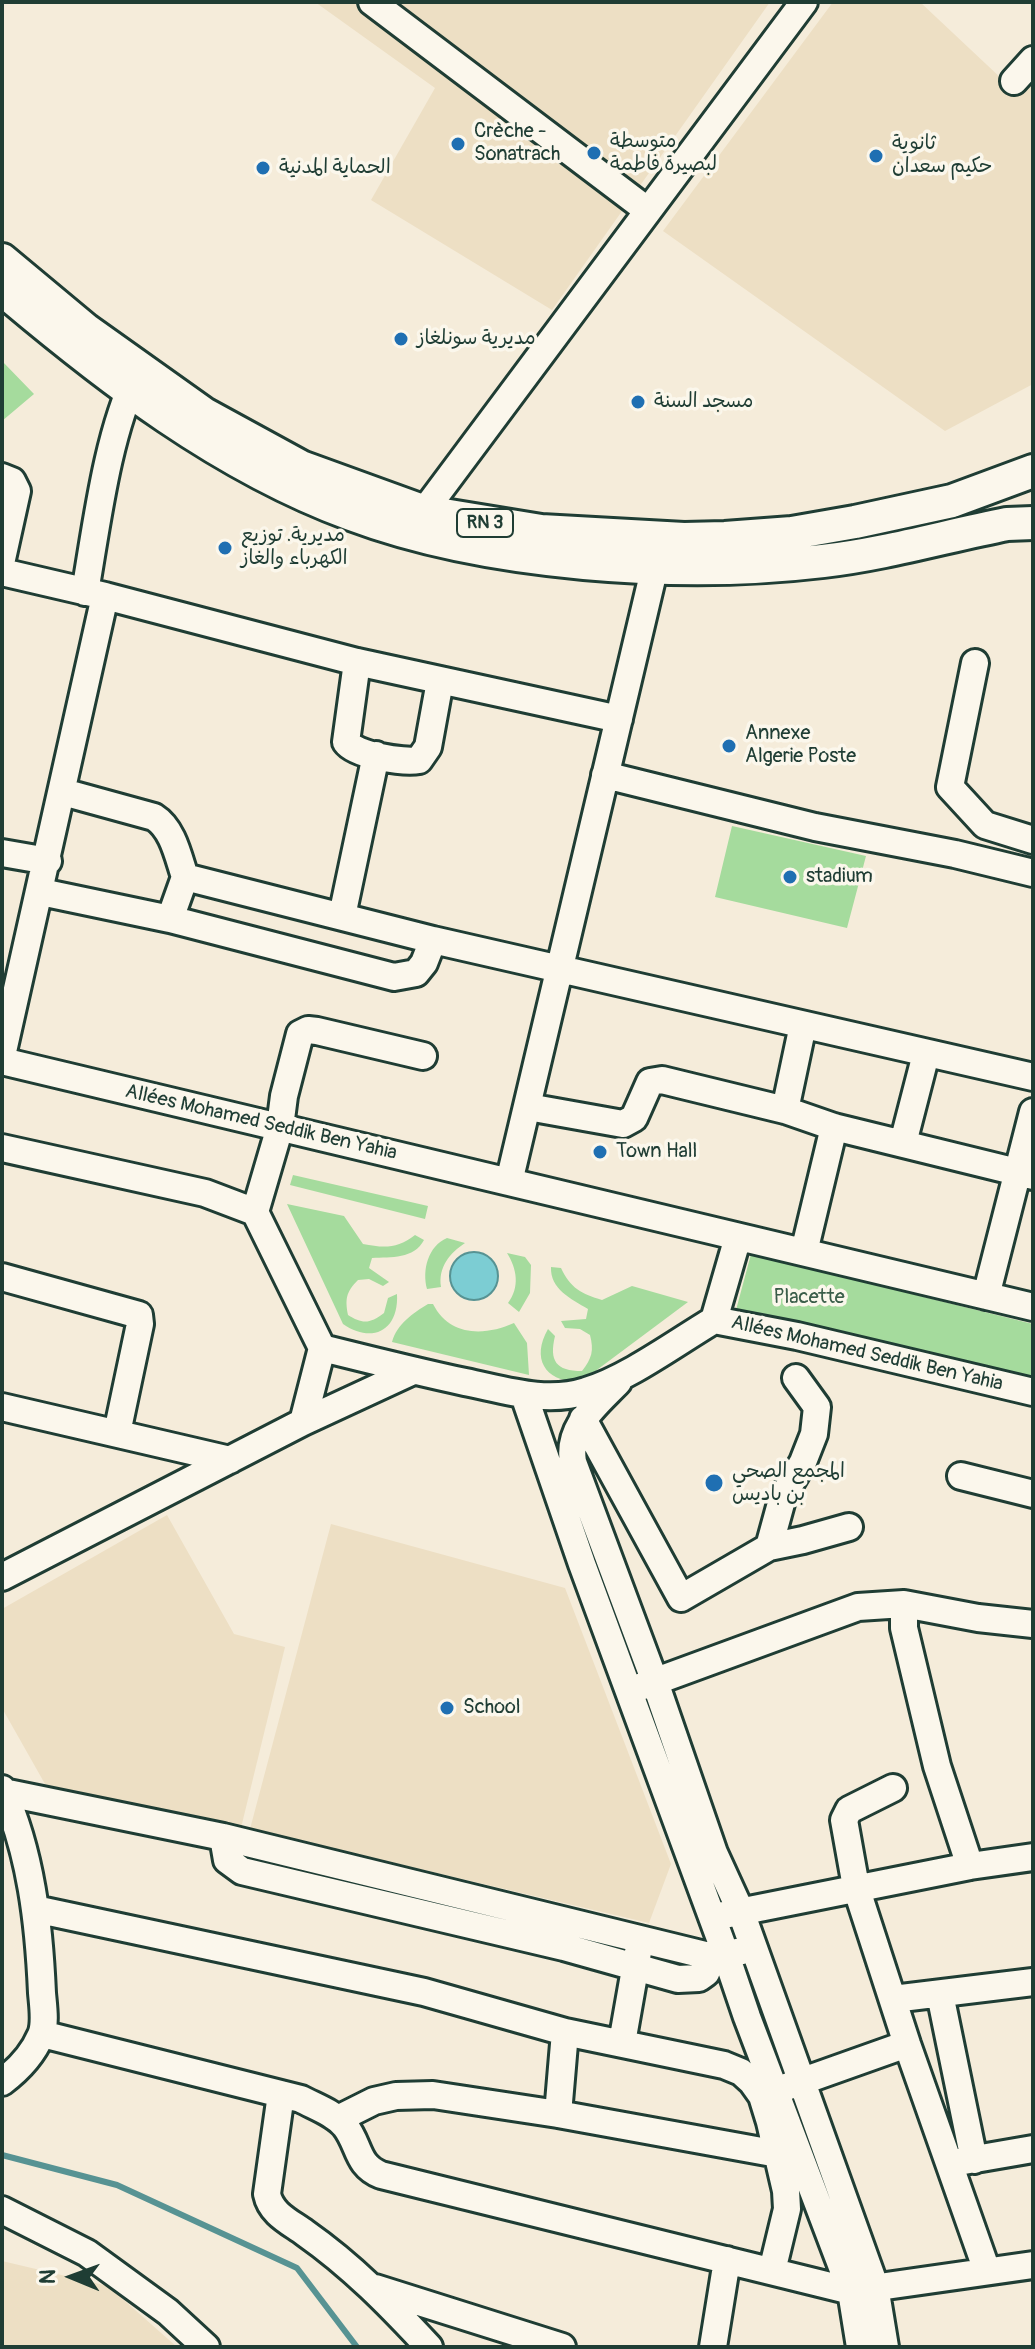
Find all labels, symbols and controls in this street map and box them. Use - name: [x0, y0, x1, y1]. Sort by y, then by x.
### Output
- place label: Crèche - Sonatrach: [474, 120, 560, 167]
- place label: متوسطة لبصيرة فاطمة: [610, 130, 717, 177]
- place label: ثانوية حكيم سعدان: [892, 132, 992, 179]
- marker: Crèche - Sonatrach: [449, 135, 467, 153]
- marker: متوسطة لبصيرة فاطمة: [585, 144, 603, 162]
- marker: ثانوية حكيم سعدان: [867, 147, 885, 165]
- place label: الحماية المدنية: [279, 156, 391, 180]
- marker: الحماية المدنية: [254, 159, 272, 177]
- place label: مديرية سونلغاز: [417, 327, 536, 351]
- marker: مديرية سونلغاز: [392, 330, 410, 348]
- place label: مسجد السنة: [654, 390, 753, 414]
- marker: مسجد السنة: [629, 393, 647, 411]
- road number: RN 3: [457, 509, 513, 537]
- place label: مديرية. توزيع الكهرباء والغاز: [241, 524, 348, 571]
- marker: مديرية. توزيع الكهرباء والغاز: [216, 539, 234, 557]
- place label: Annexe Algerie Poste: [745, 722, 856, 769]
- marker: Annexe Algerie Poste: [720, 737, 738, 755]
- place label: stadium: [806, 865, 873, 889]
- marker: stadium: [781, 868, 799, 886]
- street label: Allées Mohamed Seddik Ben Yahia: [123, 1080, 399, 1166]
- place label: Town Hall: [616, 1140, 697, 1164]
- marker: Town Hall: [591, 1143, 609, 1161]
- park label: Placette: [773, 1286, 845, 1310]
- street label: Allées Mohamed Seddik Ben Yahia: [729, 1311, 1005, 1397]
- place label: المجمع الصحي بن باديس: [732, 1460, 845, 1507]
- marker: المجمع الصحي بن باديس: [703, 1472, 725, 1494]
- place label: School: [463, 1696, 520, 1720]
- marker: School: [438, 1699, 456, 1717]
- north arrow: [32, 2237, 112, 2317]
- text: N: [34, 2269, 62, 2284]

